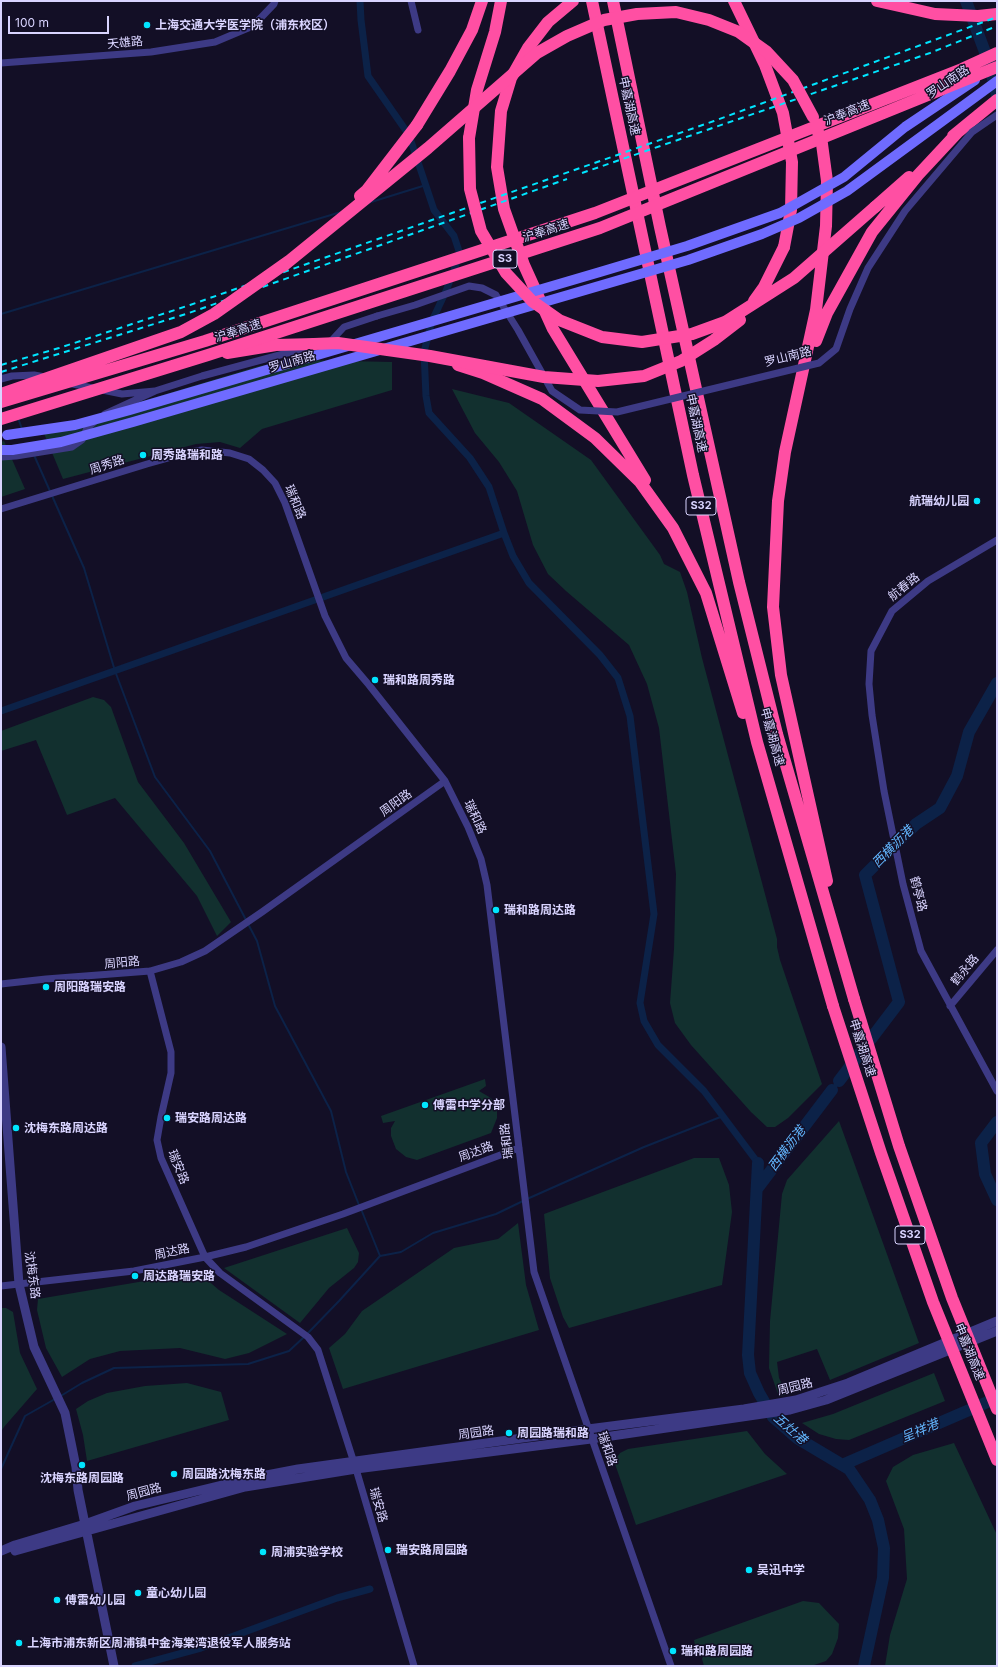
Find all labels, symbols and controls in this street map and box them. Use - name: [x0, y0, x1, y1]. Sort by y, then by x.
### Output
- scale bar: [10, 8, 111, 34]
- text: 100 m: [15, 15, 49, 30]
- place label: 上海交通大学医学院（浦东校区）: [155, 18, 335, 32]
- marker: 上海交通大学医学院（浦东校区）: [142, 20, 152, 30]
- street label: 天雄路: [106, 34, 144, 52]
- street label: 罗山南路: [924, 63, 972, 101]
- street label: 申嘉湖高速: [616, 75, 642, 137]
- street label: 沪奉高速: [822, 97, 872, 129]
- street label: 沪奉高速: [521, 217, 571, 245]
- road number: S3: [493, 250, 517, 268]
- street label: 沪奉高速: [213, 317, 263, 345]
- street label: 罗山南路: [763, 344, 813, 370]
- street label: 罗山南路: [267, 348, 317, 376]
- street label: 申嘉湖高速: [683, 392, 709, 454]
- place label: 周秀路瑞和路: [151, 448, 223, 462]
- marker: 周秀路瑞和路: [138, 450, 148, 460]
- street label: 周秀路: [88, 453, 126, 477]
- street label: 瑞和路: [281, 483, 309, 521]
- place label: 航瑞幼儿园: [909, 494, 969, 508]
- marker: 航瑞幼儿园: [972, 496, 982, 506]
- road number: S32: [686, 497, 716, 515]
- street label: 航春路: [885, 570, 923, 604]
- place label: 瑞和路周秀路: [383, 673, 455, 687]
- marker: 瑞和路周秀路: [370, 675, 380, 685]
- street label: 申嘉湖高速: [757, 706, 787, 768]
- street label: 周阳路: [377, 787, 415, 819]
- street label: 瑞和路: [461, 798, 489, 836]
- water label: 西横沥港: [869, 823, 917, 871]
- street label: 鹤亭路: [907, 875, 929, 913]
- place label: 瑞和路周达路: [504, 903, 576, 917]
- marker: 瑞和路周达路: [491, 905, 501, 915]
- street label: 鹤永路: [948, 952, 982, 988]
- street label: 周阳路: [103, 954, 141, 972]
- place label: 周阳路瑞安路: [54, 980, 126, 994]
- marker: 周阳路瑞安路: [41, 982, 51, 992]
- street label: 申嘉湖高速: [846, 1017, 878, 1079]
- place label: 傅雷中学分部: [433, 1098, 505, 1112]
- marker: 傅雷中学分部: [420, 1100, 430, 1110]
- place label: 瑞安路周达路: [175, 1111, 247, 1125]
- marker: 瑞安路周达路: [162, 1113, 172, 1123]
- place label: 沈梅东路周达路: [24, 1121, 108, 1135]
- street label: 瑞和路: [498, 1122, 516, 1160]
- marker: 沈梅东路周达路: [11, 1123, 21, 1133]
- water label: 西横沥港: [765, 1124, 809, 1174]
- street label: 周达路: [457, 1139, 495, 1165]
- street label: 瑞安路: [165, 1148, 191, 1186]
- road number: S32: [895, 1226, 925, 1244]
- street label: 周达路: [153, 1241, 191, 1263]
- street label: 沈梅东路: [22, 1250, 42, 1300]
- place label: 周达路瑞安路: [143, 1269, 215, 1283]
- marker: 周达路瑞安路: [130, 1271, 140, 1281]
- street label: 申嘉湖高速: [951, 1321, 987, 1383]
- street label: 周园路: [776, 1376, 814, 1398]
- water label: 五灶港: [770, 1410, 810, 1448]
- water label: 呈祥港: [899, 1416, 941, 1446]
- street label: 周园路: [457, 1423, 495, 1443]
- place label: 周园路瑞和路: [517, 1426, 589, 1440]
- marker: 周园路瑞和路: [504, 1428, 514, 1438]
- street label: 瑞和路: [594, 1430, 620, 1468]
- marker: 沈梅东路周园路: [77, 1460, 87, 1470]
- place label: 周园路沈梅东路: [182, 1467, 266, 1481]
- marker: 周园路沈梅东路: [169, 1469, 179, 1479]
- place label: 沈梅东路周园路: [40, 1471, 124, 1485]
- street label: 周园路: [125, 1480, 163, 1504]
- street label: 瑞安路: [366, 1486, 390, 1524]
- place label: 瑞安路周园路: [396, 1543, 468, 1557]
- place label: 周浦实验学校: [271, 1545, 343, 1559]
- marker: 瑞安路周园路: [383, 1545, 393, 1555]
- marker: 周浦实验学校: [258, 1547, 268, 1557]
- place label: 吴迅中学: [757, 1563, 805, 1577]
- marker: 吴迅中学: [744, 1565, 754, 1575]
- place label: 童心幼儿园: [146, 1586, 206, 1600]
- marker: 童心幼儿园: [133, 1588, 143, 1598]
- place label: 傅雷幼儿园: [65, 1593, 125, 1607]
- marker: 傅雷幼儿园: [52, 1595, 62, 1605]
- place label: 上海市浦东新区周浦镇中金海棠湾退役军人服务站: [27, 1636, 291, 1650]
- marker: 上海市浦东新区周浦镇中金海棠湾退役军人服务站: [14, 1638, 24, 1648]
- place label: 瑞和路周园路: [681, 1644, 753, 1658]
- marker: 瑞和路周园路: [668, 1646, 678, 1656]

